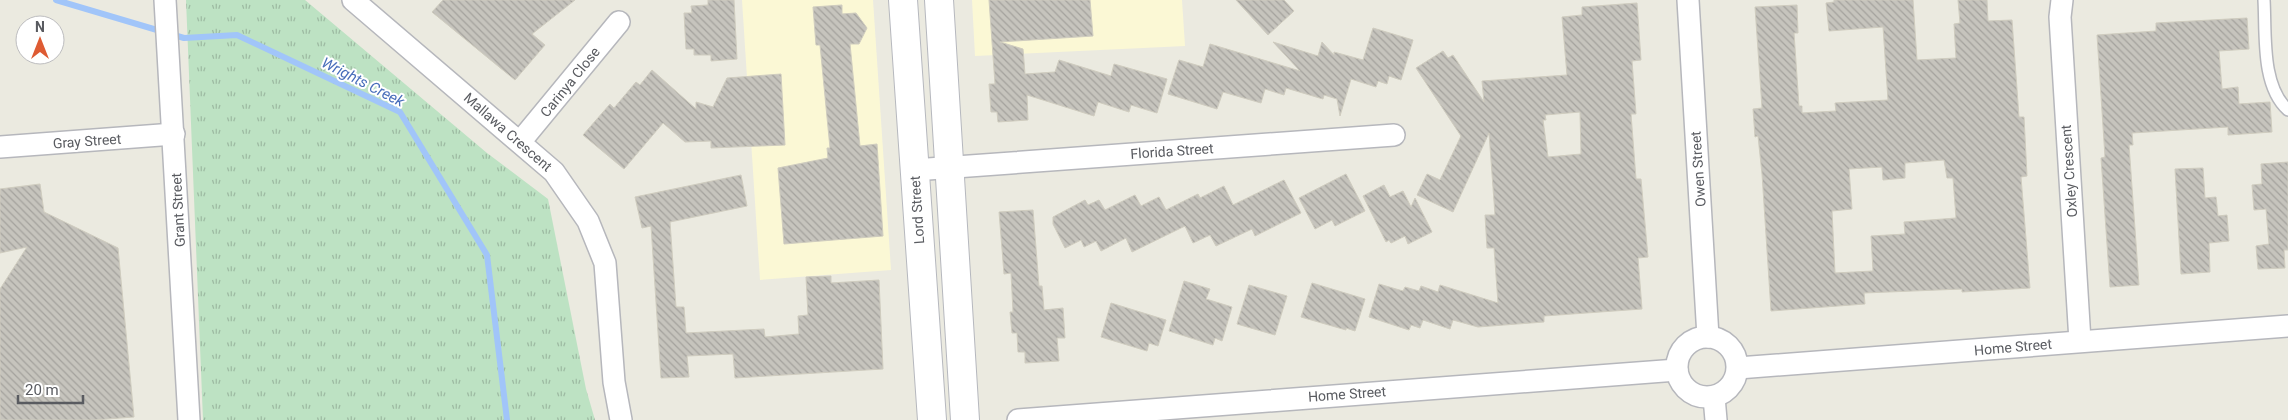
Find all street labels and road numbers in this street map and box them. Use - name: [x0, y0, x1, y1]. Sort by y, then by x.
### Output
- street label: Carinya Close: [537, 44, 603, 120]
- street label: Mallawa Crescent: [461, 89, 556, 175]
- street label: Oxley Crescent: [2058, 124, 2080, 218]
- street label: Owen Street: [1687, 130, 1709, 207]
- street label: Gray Street: [52, 131, 122, 151]
- street label: Florida Street: [1130, 140, 1214, 162]
- street label: Grant Street: [168, 172, 188, 248]
- street label: Lord Street: [907, 175, 927, 245]
- street label: Home Street: [1973, 336, 2053, 358]
- street label: Home Street: [1307, 383, 1387, 405]

